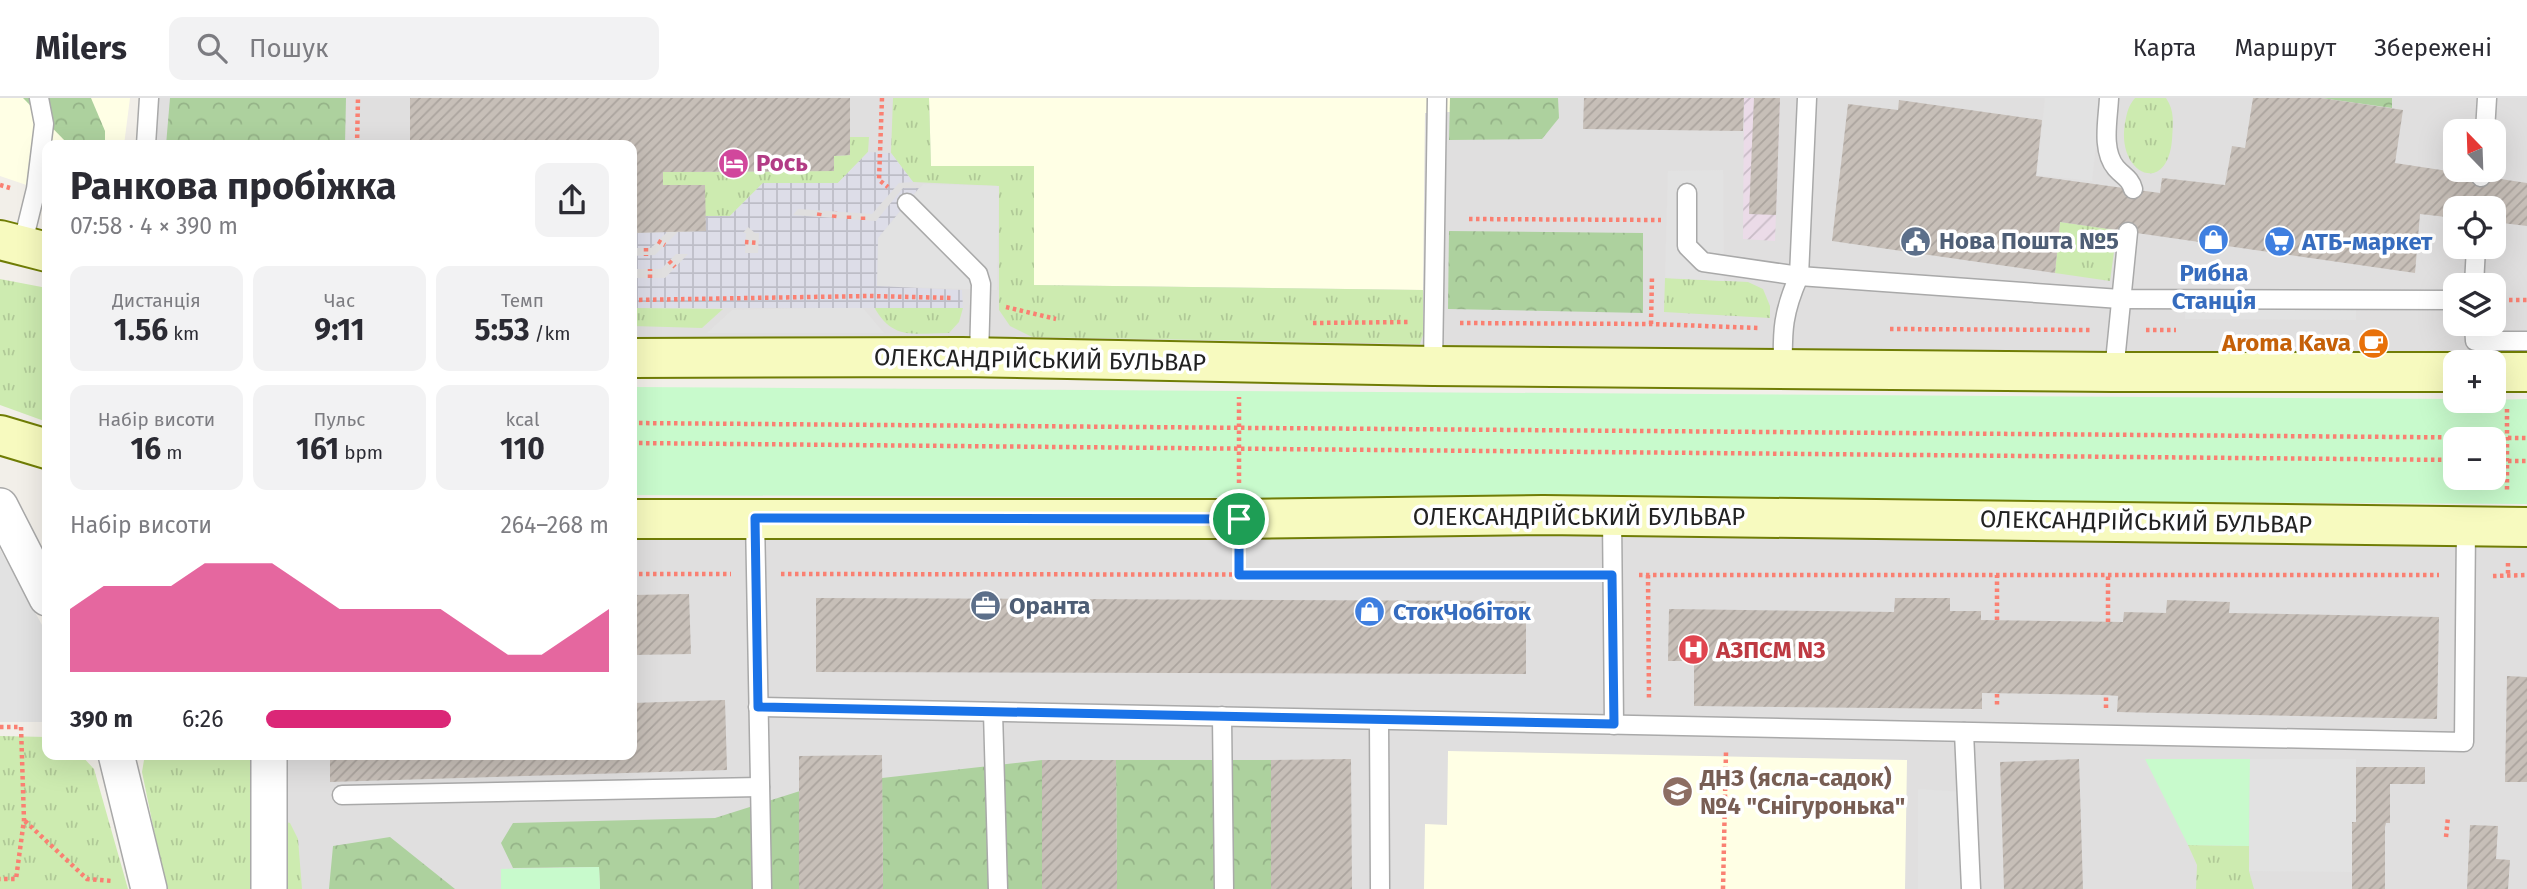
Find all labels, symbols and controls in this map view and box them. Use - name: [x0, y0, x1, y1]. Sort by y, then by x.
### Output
- search box: [169, 17, 659, 80]
- text: Milers: [35, 28, 127, 68]
- icon: search: [193, 29, 231, 67]
- text: Пошук: [249, 33, 329, 64]
- text: Карта: [2133, 34, 2196, 62]
- text: Маршрут: [2234, 34, 2336, 62]
- text: Збережені: [2374, 34, 2492, 62]
- north arrow: [2443, 119, 2506, 182]
- map controls: [2443, 119, 2506, 490]
- hotel icon: Рось: [716, 146, 750, 180]
- place label: Рось: [756, 149, 808, 177]
- text: Ранкова пробіжка: [70, 163, 396, 209]
- button: share: [535, 163, 609, 237]
- button: locate: [2443, 196, 2506, 259]
- text: 07:58 · 4 × 390 m: [70, 212, 238, 240]
- shop icon: Рибна Станція: [2197, 222, 2231, 256]
- public building icon: Нова Пошта №5: [1899, 224, 1933, 258]
- supermarket icon: АТБ-маркет: [2262, 225, 2296, 259]
- place label: Нова Пошта №5: [1939, 227, 2119, 255]
- place label: АТБ-маркет: [2301, 228, 2433, 256]
- place label: Рибна Станція: [2172, 259, 2256, 315]
- button: layers: [2443, 273, 2506, 336]
- text: Дистанція: [112, 289, 201, 312]
- text: Час: [324, 289, 355, 312]
- text: Темп: [501, 289, 544, 312]
- text: 1.56: [114, 312, 168, 348]
- text: 9:11: [314, 312, 365, 348]
- text: 5:53: [475, 312, 530, 348]
- text: km: [168, 322, 199, 345]
- text: /km: [530, 322, 570, 345]
- cafe icon: Aroma Kava: [2357, 326, 2391, 360]
- place label: Aroma Kava: [2221, 329, 2351, 357]
- street label: ОЛЕКСАНДРІЙСЬКИЙ БУЛЬВАР: [874, 343, 1206, 377]
- button: +: [2443, 350, 2506, 413]
- text: Набір висоти: [98, 408, 215, 431]
- text: Пульс: [314, 408, 365, 431]
- text: kcal: [505, 408, 540, 431]
- button: −: [2443, 427, 2506, 490]
- text: 16: [130, 431, 161, 467]
- text: 161: [296, 431, 339, 467]
- text: 110: [500, 431, 545, 467]
- text: m: [161, 441, 183, 464]
- text: bpm: [339, 441, 383, 464]
- pin: [1209, 489, 1269, 549]
- icon: arrive: [1220, 500, 1258, 538]
- street label: ОЛЕКСАНДРІЙСЬКИЙ БУЛЬВАР: [1413, 503, 1745, 531]
- street label: ОЛЕКСАНДРІЙСЬКИЙ БУЛЬВАР: [1980, 505, 2312, 539]
- text: Набір висоти: [70, 511, 212, 539]
- text: 264–268 m: [500, 511, 609, 539]
- office icon: Оранта: [969, 589, 1003, 623]
- place label: Оранта: [1009, 592, 1090, 620]
- shop icon: СтокЧобіток: [1353, 595, 1387, 629]
- place label: СтокЧобіток: [1393, 598, 1532, 626]
- hospital icon: АЗПСМ N3: [1676, 633, 1710, 667]
- place label: АЗПСМ N3: [1715, 636, 1826, 664]
- text: 390 m: [70, 705, 133, 733]
- text: 6:26: [182, 705, 223, 733]
- place label: ДНЗ (ясла-садок) №4 "Снігуронька": [1699, 764, 1905, 820]
- school or university icon: ДНЗ (ясла-садок) №4 "Снігуронька": [1660, 775, 1694, 809]

